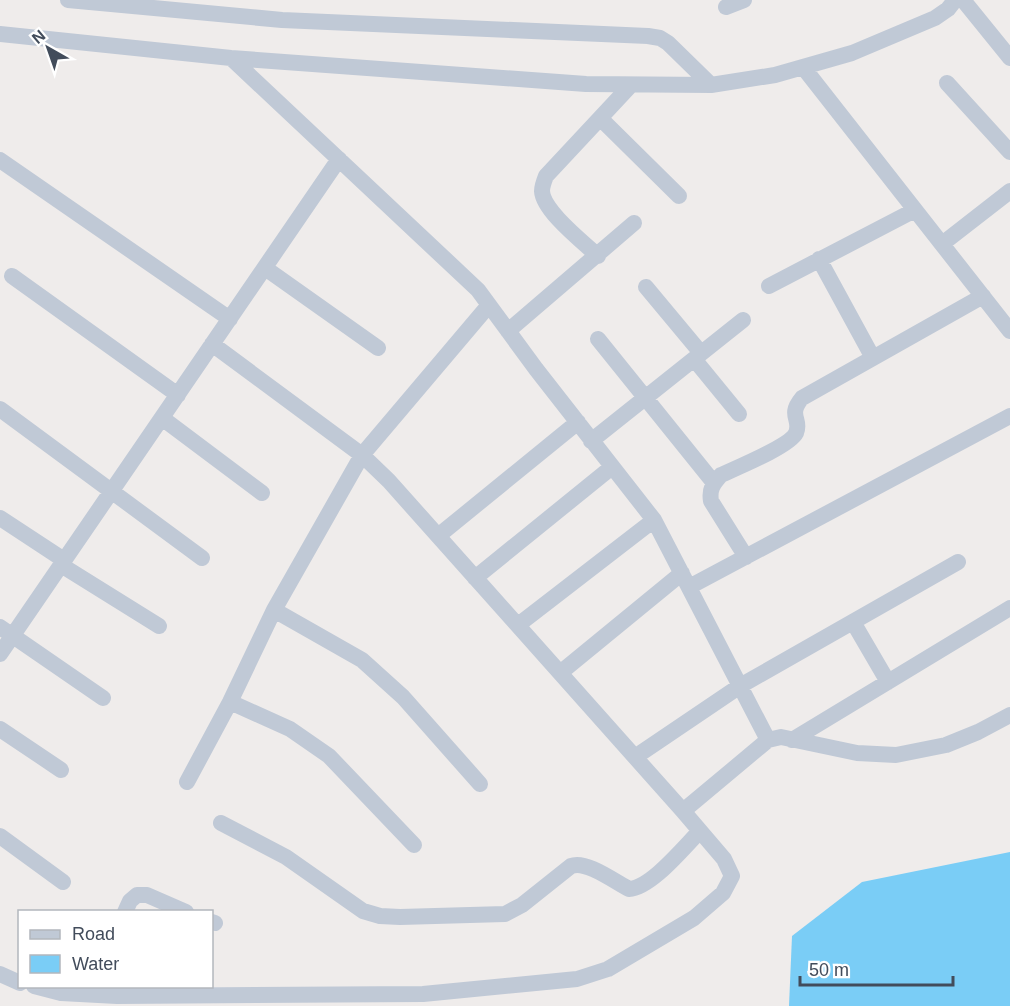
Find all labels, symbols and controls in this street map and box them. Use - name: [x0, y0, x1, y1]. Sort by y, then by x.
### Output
- north arrow: [18, 18, 78, 78]
- text: N: [29, 27, 49, 47]
- legend: [18, 910, 213, 988]
- text: Road: [72, 924, 115, 944]
- scale bar: [800, 949, 953, 987]
- text: Water: [72, 954, 119, 974]
- text: 50 m: [809, 960, 849, 980]

